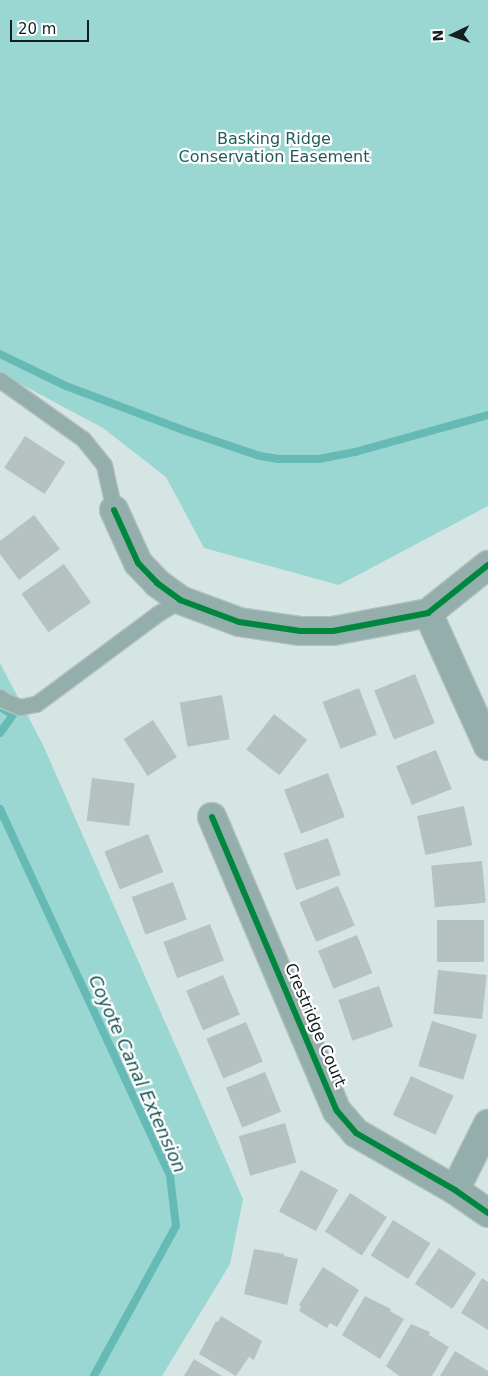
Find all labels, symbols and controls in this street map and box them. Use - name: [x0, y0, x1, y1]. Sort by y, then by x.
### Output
- scale bar: [12, 10, 91, 42]
- north arrow: [428, 10, 478, 60]
- text: 20 m: [18, 20, 56, 38]
- text: N: [430, 30, 446, 42]
- park label: Basking Ridge Conservation Easement: [179, 129, 369, 167]
- street label: Crestridge Court: [280, 960, 350, 1090]
- water label: Coyote Canal Extension: [84, 972, 190, 1176]

